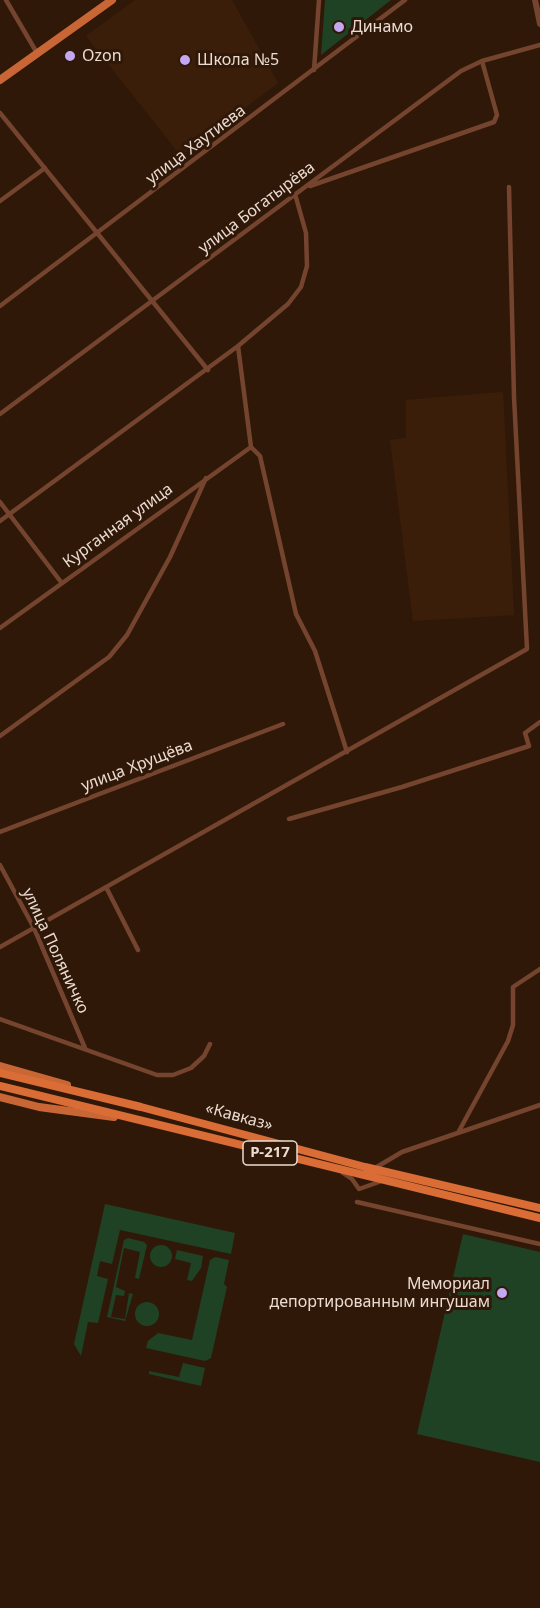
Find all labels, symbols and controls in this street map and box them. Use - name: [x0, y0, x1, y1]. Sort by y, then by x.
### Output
- place label: Динамо: [351, 17, 413, 37]
- marker: Динамо: [332, 20, 346, 34]
- place label: Ozon: [82, 46, 122, 66]
- marker: Ozon: [63, 49, 77, 63]
- place label: Школа №5: [197, 50, 279, 70]
- marker: Школа №5: [178, 53, 192, 67]
- street label: улица Хаутиева: [142, 101, 250, 189]
- street label: улица Богатырёва: [195, 158, 319, 258]
- street label: Курганная улица: [59, 480, 177, 572]
- street label: улица Хрущёва: [79, 736, 195, 796]
- street label: улица Поляничко: [18, 885, 92, 1017]
- street label: «Кавказ»: [203, 1099, 275, 1135]
- road number: Р-217: [243, 1141, 297, 1165]
- place label: Мемориал депортированным ингушам: [270, 1274, 490, 1312]
- marker: Мемориал депортированным ингушам: [495, 1286, 509, 1300]

